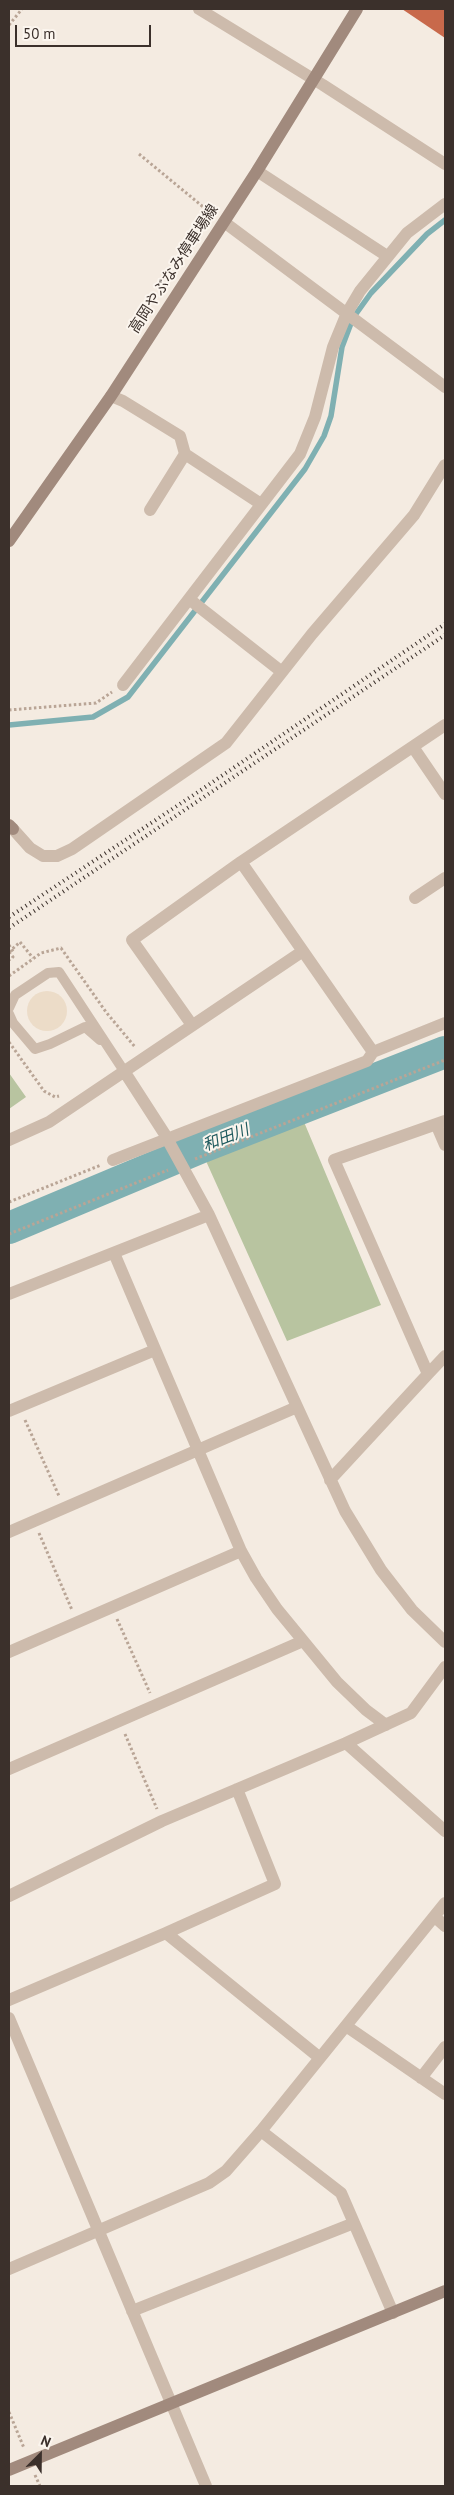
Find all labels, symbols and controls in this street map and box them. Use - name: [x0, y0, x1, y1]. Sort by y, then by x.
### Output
- scale bar: [18, 15, 154, 47]
- text: 50 m: [23, 24, 56, 43]
- street label: 高岡やぶなみ停車場線: [126, 201, 222, 337]
- water label: 和田川: [200, 1120, 252, 1156]
- north arrow: [15, 2430, 65, 2480]
- text: N: [38, 2431, 54, 2451]

